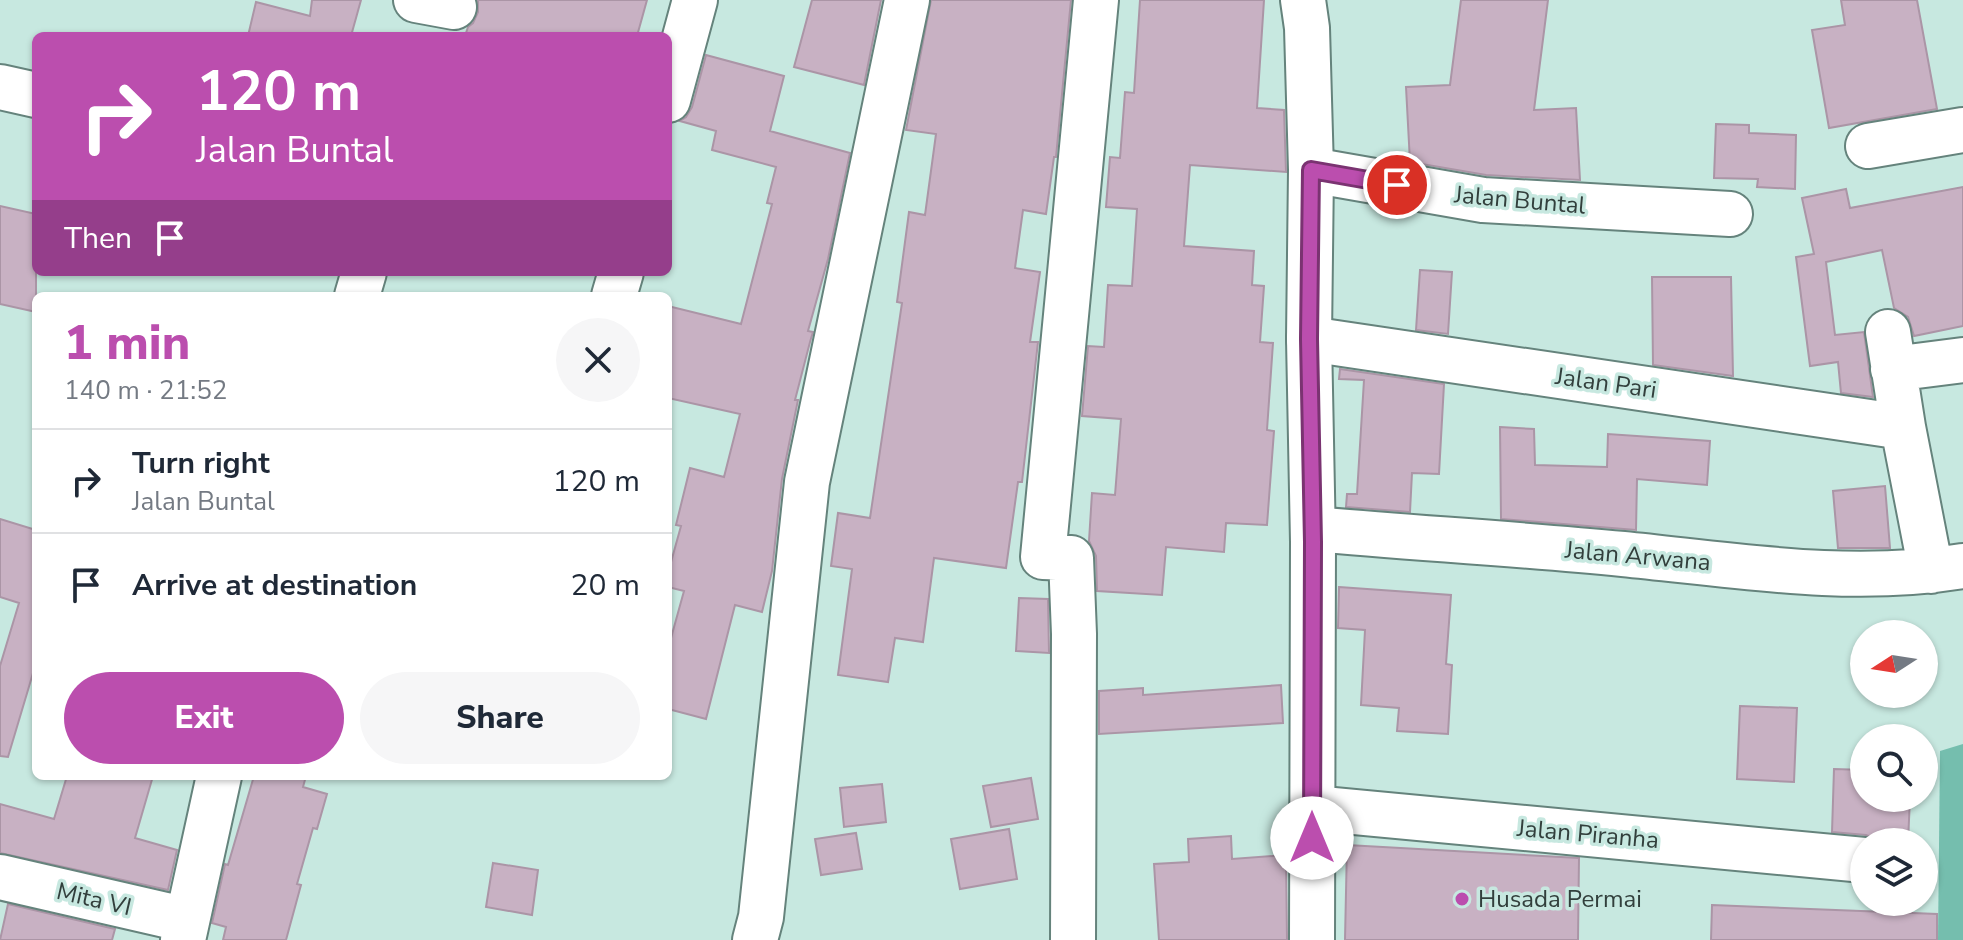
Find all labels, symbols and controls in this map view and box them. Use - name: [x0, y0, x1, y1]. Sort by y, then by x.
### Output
- text: 120 m: [196, 53, 361, 130]
- icon: right: [64, 64, 168, 168]
- text: Jalan Buntal: [196, 126, 394, 175]
- pin: [1363, 151, 1431, 219]
- icon: arrive: [1375, 163, 1419, 207]
- street label: Jalan Buntal: [1452, 178, 1587, 222]
- icon: arrive: [148, 216, 192, 260]
- text: Then: [64, 218, 132, 259]
- text: 1 min: [64, 310, 190, 376]
- button: close: [556, 318, 640, 402]
- street label: Jalan Pari: [1552, 360, 1659, 406]
- text: 140 m · 21:52: [64, 373, 227, 408]
- text: Turn right: [132, 443, 270, 484]
- icon: right: [64, 459, 108, 503]
- text: 120 m: [553, 461, 640, 502]
- text: Jalan Buntal: [132, 484, 275, 519]
- street label: Jalan Arwana: [1563, 534, 1712, 578]
- icon: arrive: [64, 563, 108, 607]
- text: Arrive at destination: [132, 565, 417, 606]
- text: 20 m: [571, 565, 640, 606]
- north arrow: [1850, 620, 1938, 708]
- map controls: [1850, 620, 1938, 916]
- button: Exit: [64, 672, 344, 764]
- button: Share: [360, 672, 640, 764]
- button: search: [1850, 724, 1938, 812]
- position arrow: [1270, 796, 1354, 880]
- street label: Jalan Piranha: [1515, 812, 1660, 856]
- button: layers: [1850, 828, 1938, 916]
- street label: Mita VI: [53, 875, 135, 923]
- place label: Husada Permai: [1478, 883, 1642, 915]
- marker: Husada Permai: [1453, 890, 1471, 908]

